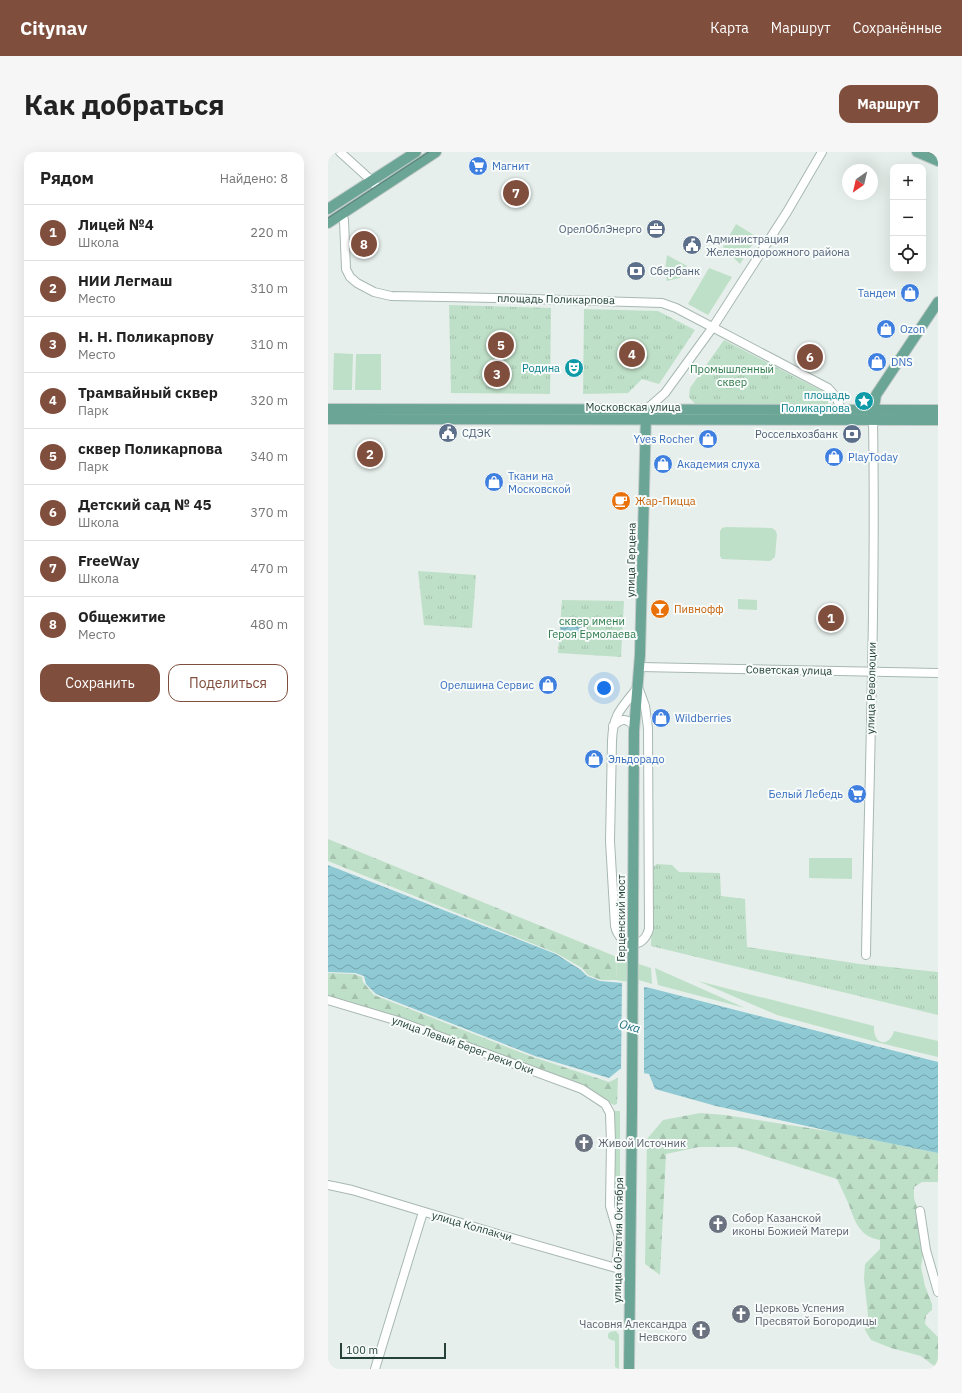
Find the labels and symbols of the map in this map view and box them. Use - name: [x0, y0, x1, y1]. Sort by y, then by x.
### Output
- supermarket icon: Магнит: [467, 155, 489, 177]
- place label: Магнит: [492, 159, 530, 173]
- north arrow: [842, 164, 878, 200]
- pin: 7: [503, 178, 529, 208]
- office icon: ОрелОблЭнерго: [645, 218, 667, 240]
- place label: ОрелОблЭнерго: [559, 222, 642, 236]
- pin: 8: [351, 229, 377, 259]
- place label: Администрация Железнодорожного района: [706, 232, 850, 259]
- public building icon: Администрация Железнодорожного района: [681, 234, 703, 256]
- bank icon: Сбербанк: [625, 260, 647, 282]
- place label: Сбербанк: [650, 264, 700, 278]
- shop icon: Тандем: [899, 282, 921, 304]
- place label: Тандем: [858, 286, 896, 300]
- street label: площадь Поликарпова: [497, 291, 615, 307]
- shop icon: Ozon: [875, 318, 897, 340]
- place label: Ozon: [900, 322, 925, 336]
- pin: 5: [488, 330, 514, 360]
- pin: 4: [619, 339, 645, 369]
- pin: 6: [797, 342, 823, 372]
- shop icon: DNS: [866, 351, 888, 373]
- place label: DNS: [891, 355, 913, 369]
- theatre icon: Родина: [563, 357, 585, 379]
- pin: 3: [484, 359, 510, 389]
- place label: Родина: [522, 361, 560, 375]
- park label: Промышленный сквер: [690, 362, 774, 389]
- place label: площадь Поликарпова: [781, 388, 850, 415]
- place icon: площадь Поликарпова: [853, 390, 875, 412]
- street label: Московская улица: [585, 400, 681, 414]
- public building icon: СДЭК: [437, 422, 459, 444]
- bank icon: Россельхозбанк: [841, 423, 863, 445]
- place label: СДЭК: [462, 426, 491, 440]
- place label: Россельхозбанк: [755, 427, 838, 441]
- shop icon: Yves Rocher: [697, 428, 719, 450]
- place label: Yves Rocher: [634, 432, 694, 446]
- pin: 2: [357, 439, 383, 469]
- shop icon: PlayToday: [823, 446, 845, 468]
- place label: PlayToday: [848, 450, 898, 464]
- shop icon: Академия слуха: [652, 453, 674, 475]
- place label: Академия слуха: [677, 457, 760, 471]
- place label: Ткани на Московской: [508, 469, 571, 496]
- shop icon: Ткани на Московской: [483, 471, 505, 493]
- cafe icon: Жар-Пицца: [610, 490, 632, 512]
- place label: Жар-Пицца: [635, 494, 696, 508]
- street label: улица Герцена: [623, 522, 639, 598]
- bar icon: Пивнофф: [649, 598, 671, 620]
- place label: Пивнофф: [674, 602, 723, 616]
- pin: 1: [818, 603, 844, 633]
- park label: сквер имени Героя Ермолаева: [548, 614, 636, 641]
- street label: улица Революции: [863, 642, 879, 734]
- street label: Советская улица: [746, 662, 832, 678]
- shop icon: Орелшина Сервис: [537, 674, 559, 696]
- place label: Орелшина Сервис: [440, 678, 534, 692]
- your location: [594, 678, 614, 698]
- shop icon: Wildberries: [650, 707, 672, 729]
- place label: Wildberries: [675, 711, 732, 725]
- shop icon: Эльдорадо: [583, 748, 605, 770]
- place label: Эльдорадо: [608, 752, 665, 766]
- supermarket icon: Белый Лебедь: [846, 783, 868, 805]
- place label: Белый Лебедь: [769, 787, 843, 801]
- street label: Герценский мост: [614, 874, 628, 962]
- street label: улица Левый Берег реки Оки: [390, 1013, 536, 1077]
- water label: Ока: [618, 1016, 642, 1036]
- church icon: Живой Источник: [573, 1132, 595, 1154]
- place label: Живой Источник: [598, 1136, 686, 1150]
- street label: улица 60-летия Октября: [610, 1177, 626, 1303]
- street label: улица Колпакчи: [430, 1208, 514, 1244]
- place label: Собор Казанской иконы Божией Матери: [732, 1211, 849, 1238]
- church icon: Собор Казанской иконы Божией Матери: [707, 1213, 729, 1235]
- place label: Церковь Успения Пресвятой Богородицы: [755, 1301, 877, 1328]
- church icon: Церковь Успения Пресвятой Богородицы: [730, 1303, 752, 1325]
- place label: Часовня Александра Невского: [579, 1317, 687, 1344]
- church icon: Часовня Александра Невского: [690, 1319, 712, 1341]
- scale bar: [340, 1341, 446, 1360]

